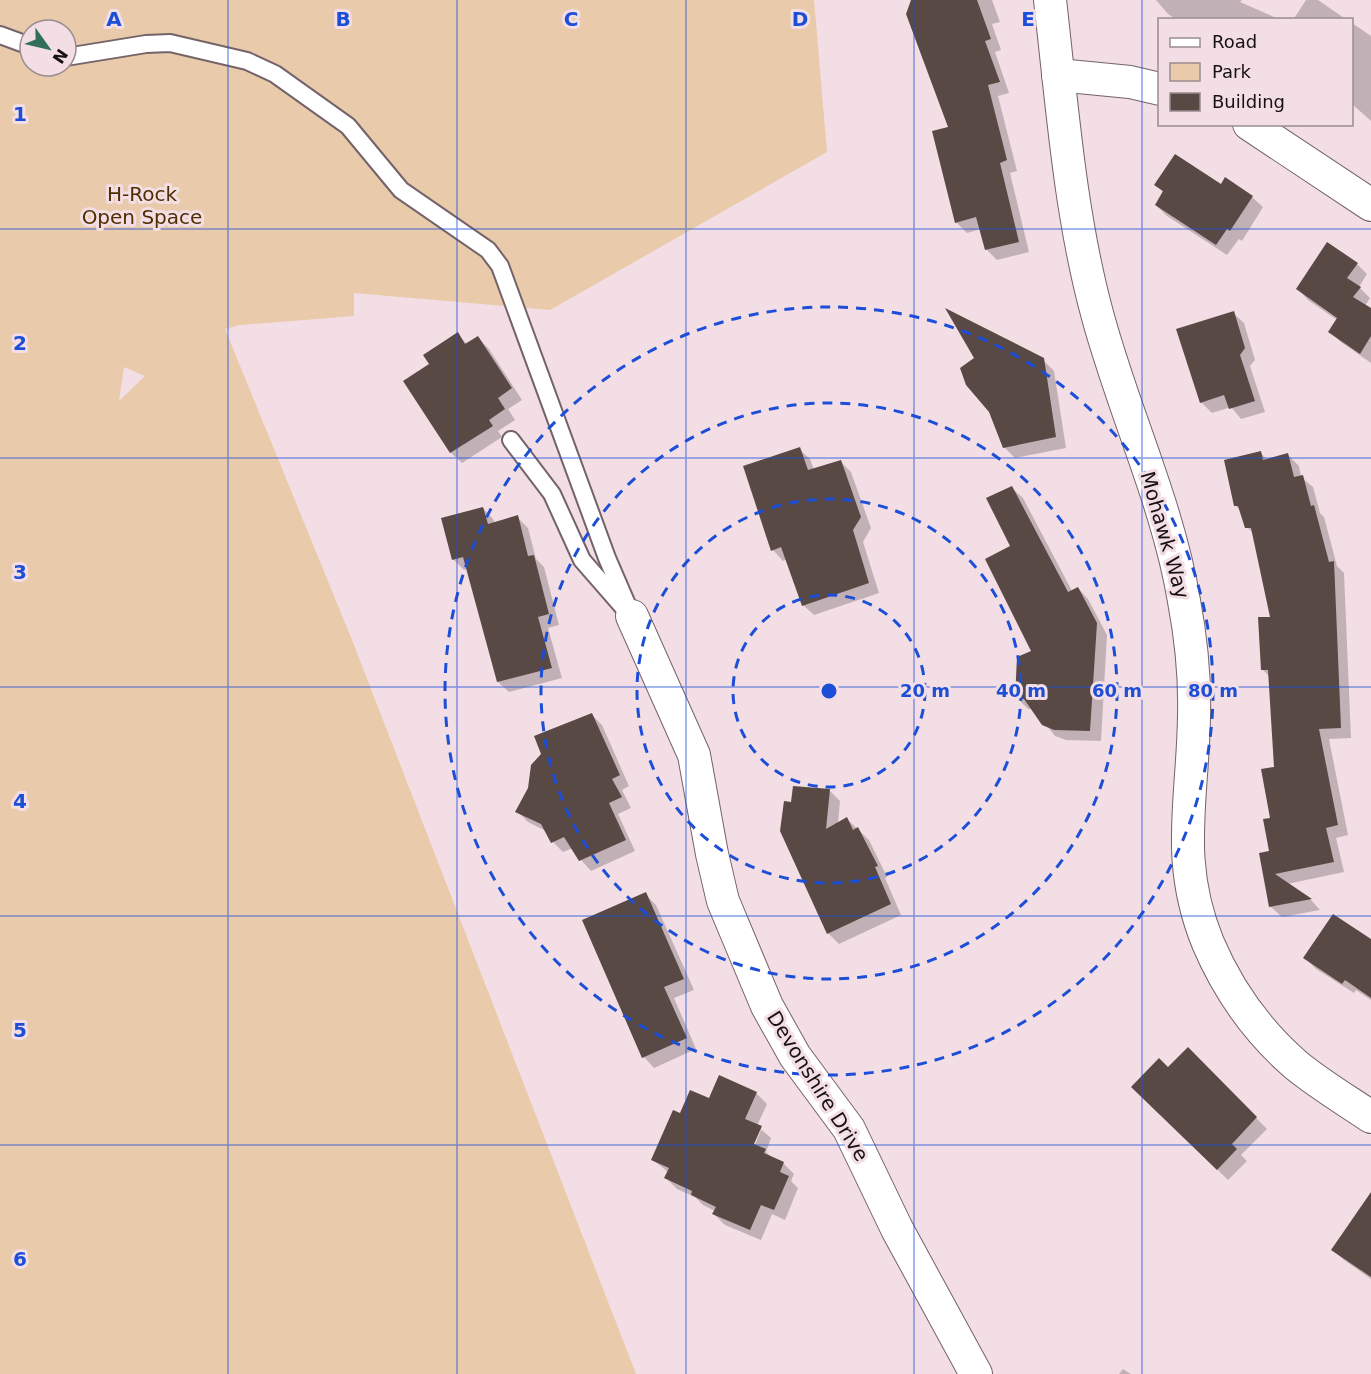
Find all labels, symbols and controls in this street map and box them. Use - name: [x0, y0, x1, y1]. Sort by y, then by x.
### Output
- text: A: [106, 7, 122, 31]
- text: B: [335, 7, 351, 31]
- text: C: [564, 7, 578, 31]
- text: D: [792, 7, 808, 31]
- text: E: [1021, 7, 1035, 31]
- north arrow: [18, 18, 78, 78]
- legend: [1158, 18, 1353, 126]
- text: Road: [1212, 31, 1257, 52]
- text: N: [48, 45, 72, 67]
- text: Park: [1212, 61, 1251, 82]
- text: Building: [1212, 91, 1285, 112]
- text: 1: [13, 102, 27, 126]
- park label: H-Rock Open Space: [82, 182, 202, 229]
- text: 2: [13, 331, 27, 355]
- street label: Mohawk Way: [1135, 469, 1195, 602]
- text: 3: [13, 560, 27, 584]
- text: 20 m: [900, 680, 950, 701]
- text: 40 m: [996, 680, 1046, 701]
- text: 60 m: [1092, 680, 1142, 701]
- text: 80 m: [1188, 680, 1238, 701]
- centre of rings: [819, 681, 839, 701]
- text: 4: [13, 789, 27, 813]
- street label: Devonshire Drive: [762, 1006, 874, 1166]
- text: 5: [13, 1018, 27, 1042]
- text: 6: [13, 1247, 27, 1271]

